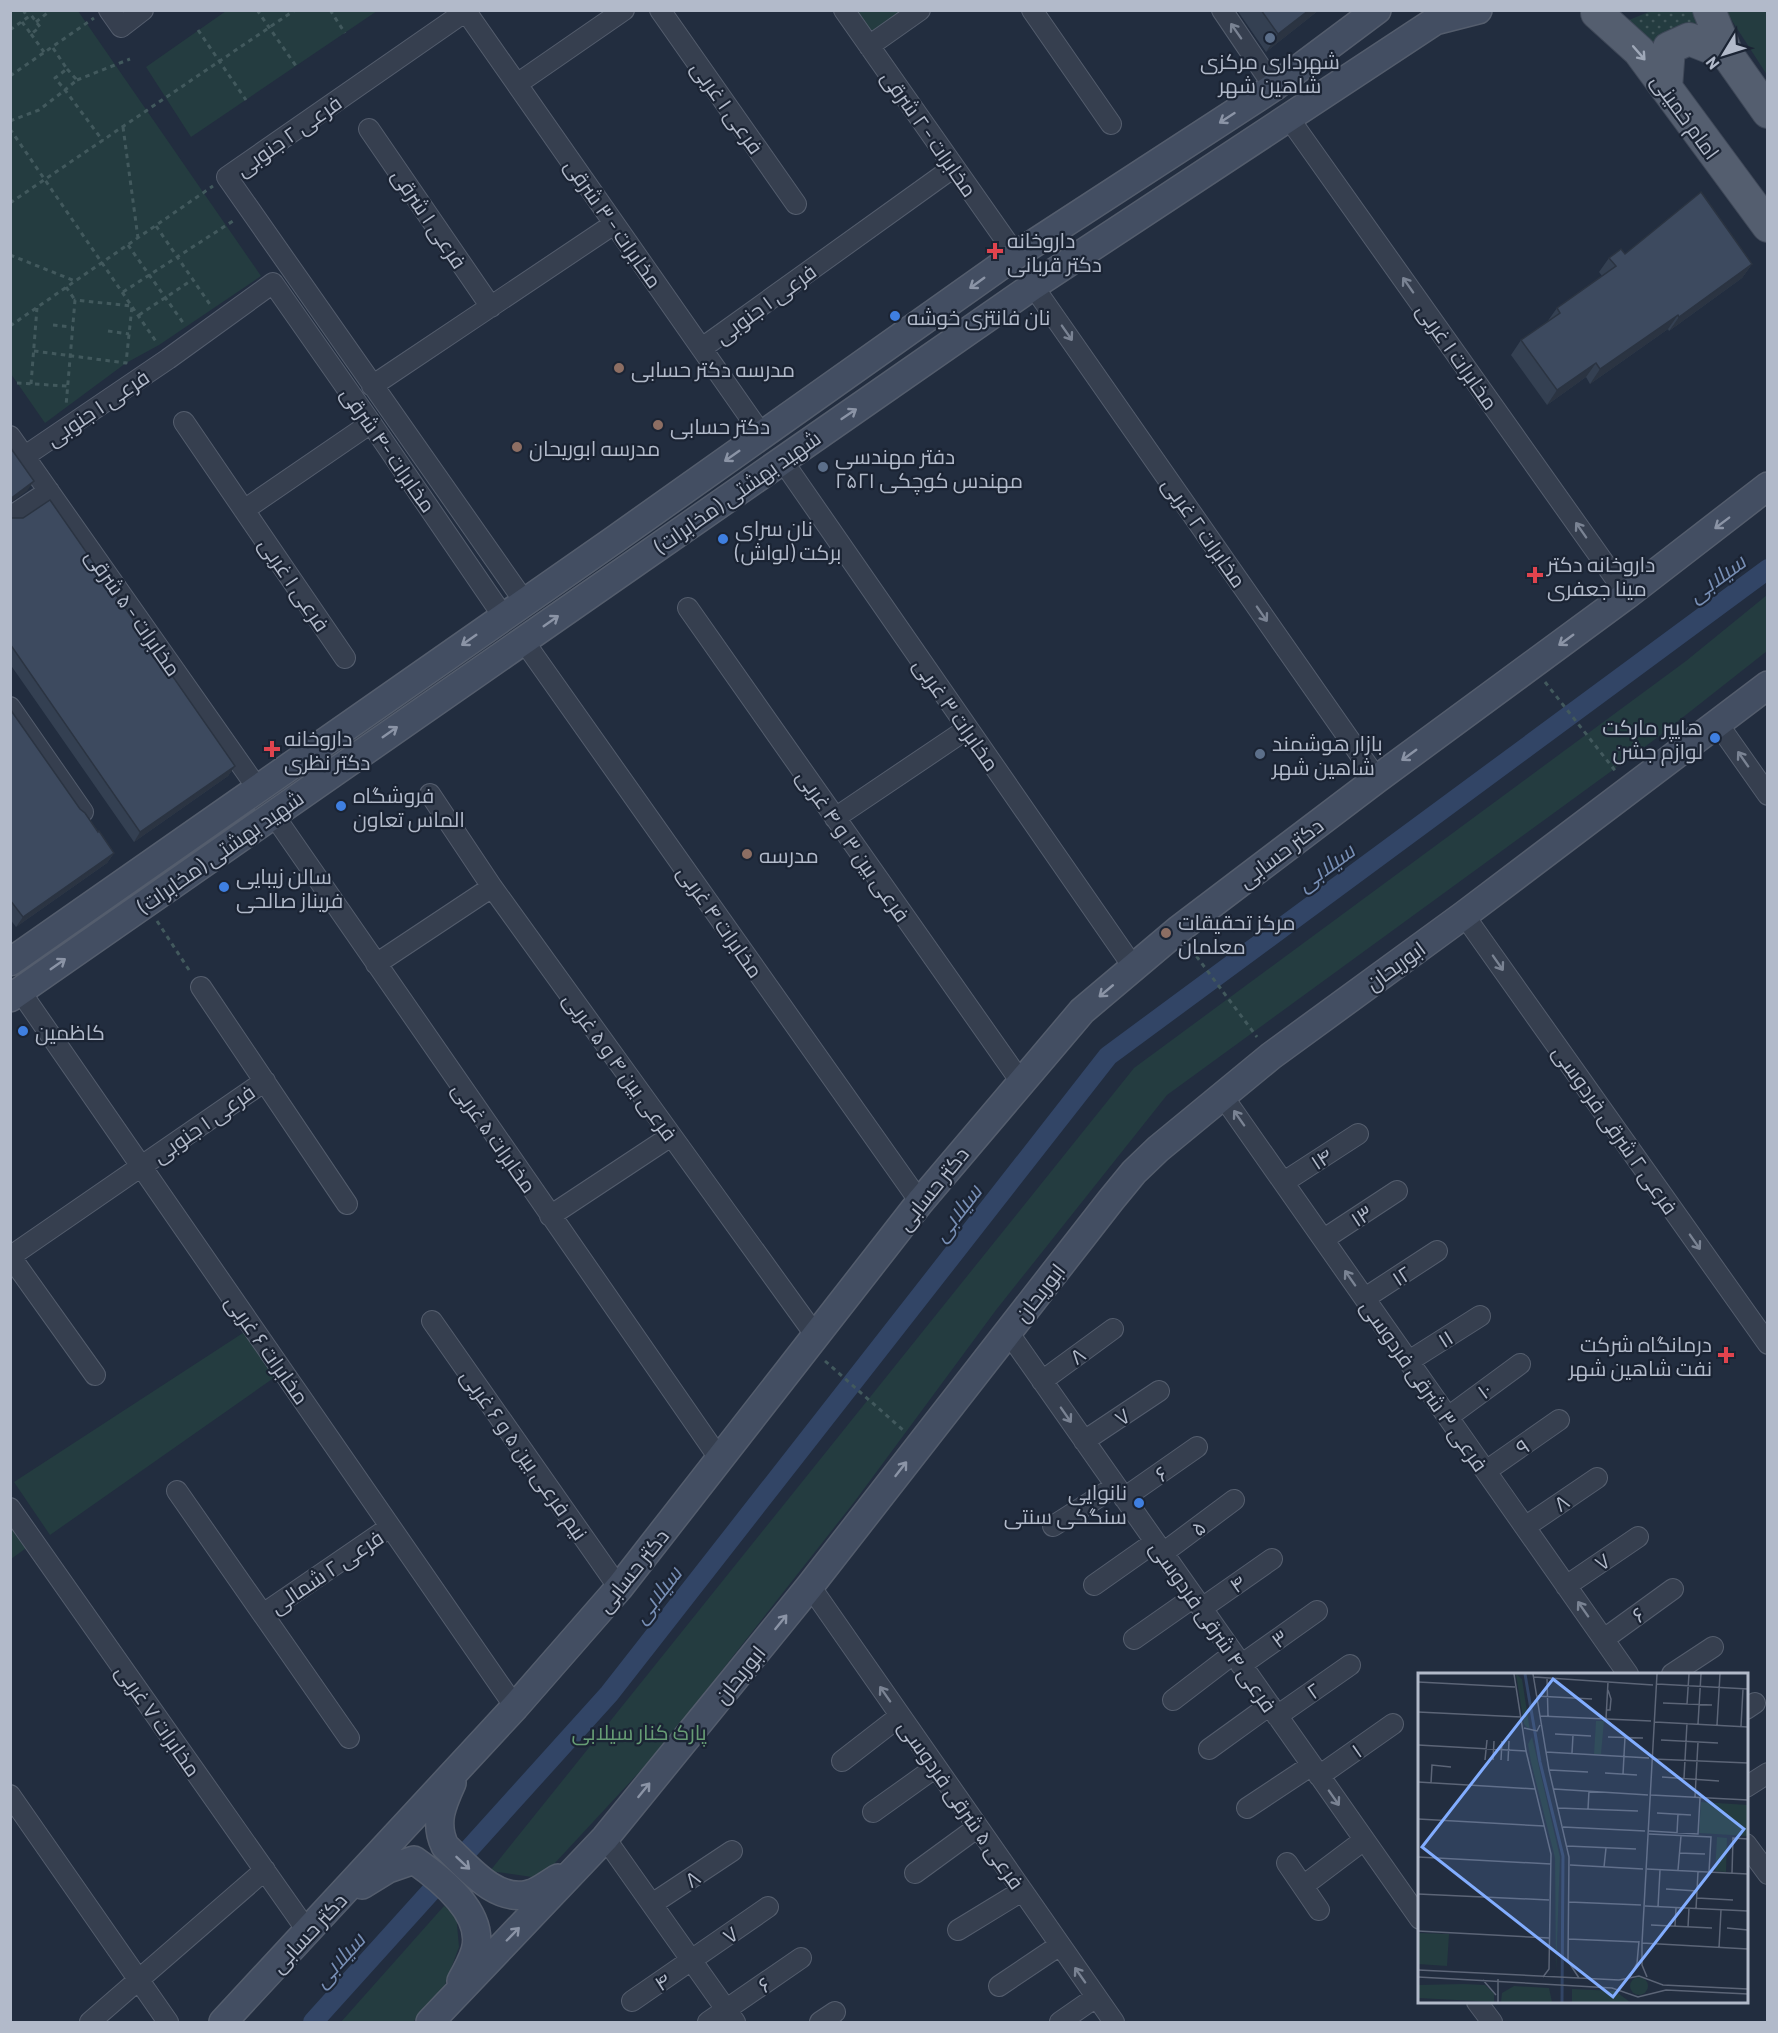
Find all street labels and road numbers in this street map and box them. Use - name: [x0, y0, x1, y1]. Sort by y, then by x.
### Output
- street label: فرعی ۱ غربی: [685, 56, 769, 159]
- street label: مخابرات - ۲ شرقی: [875, 65, 983, 202]
- street label: امام خمینی: [1644, 68, 1725, 165]
- street label: فرعی ۲ جنوبی: [230, 89, 347, 182]
- street label: مخابرات - ۳ شرقی: [559, 154, 668, 294]
- street label: فرعی ۱ شرقی: [386, 163, 473, 274]
- street label: فرعی ۱ جنوبی: [709, 258, 822, 350]
- street label: مخابرات ۱ غربی: [1410, 298, 1504, 415]
- street label: فرعی ۱ جنوبی: [41, 363, 154, 452]
- street label: مخابرات -۴ شرقی: [335, 381, 442, 518]
- street label: شهید بهشتی (مخابرات): [648, 424, 826, 560]
- street label: مخابرات ۲ غربی: [1156, 472, 1252, 593]
- street label: فرعی ۱ غربی: [253, 532, 336, 637]
- street label: مخابرات - ۵ شرقی: [79, 544, 187, 681]
- street label: مخابرات ۳ غربی: [907, 653, 1005, 776]
- street label: فرعی بین ۳ و ۴ غربی: [790, 764, 916, 927]
- street label: شهید بهشتی (مخابرات): [131, 784, 309, 920]
- street label: دکتر حسابی: [1233, 812, 1329, 894]
- street label: مخابرات ۴ غربی: [671, 860, 769, 983]
- street label: ابوریحان: [1360, 935, 1431, 997]
- street label: فرعی بین ۴ و ۵ غربی: [557, 987, 683, 1146]
- street label: فرعی ۲ شرقی فردوسی: [1547, 1040, 1684, 1220]
- street label: مخابرات ۵ غربی: [446, 1077, 542, 1198]
- street label: فرعی ۱ جنوبی: [147, 1079, 260, 1169]
- street label: دکتر حسابی: [891, 1141, 975, 1236]
- street label: ۱۴: [1306, 1142, 1336, 1174]
- street label: ۱۳: [1346, 1199, 1376, 1231]
- street label: ابوریحان: [1008, 1258, 1071, 1327]
- street label: ۱۲: [1387, 1260, 1415, 1290]
- street label: مخابرات ۶ غربی: [219, 1289, 315, 1410]
- street label: فرعی ۳ شرقی فردوسی: [1355, 1294, 1494, 1477]
- street label: ۱۱: [1433, 1324, 1457, 1352]
- street label: ۸: [1064, 1341, 1090, 1369]
- street label: نیم فرعی بین ۵ و ۶ غربی: [454, 1364, 594, 1546]
- street label: ۱۰: [1472, 1376, 1496, 1404]
- street label: ۷: [1110, 1402, 1134, 1430]
- street label: ۹: [1510, 1433, 1534, 1459]
- street label: ۶: [1150, 1460, 1172, 1486]
- street label: ۸: [1549, 1488, 1573, 1516]
- street label: ۵: [1186, 1514, 1210, 1540]
- street label: دکتر حسابی: [591, 1523, 675, 1618]
- street label: فرعی ۲ شمالی: [264, 1524, 389, 1620]
- street label: فرعی ۴ شرقی فردوسی: [1144, 1535, 1283, 1718]
- street label: ۷: [1590, 1547, 1614, 1575]
- street label: ۴: [1224, 1569, 1250, 1597]
- street label: ۶: [1627, 1601, 1649, 1627]
- street label: ۳: [1266, 1624, 1292, 1652]
- street label: ابوریحان: [708, 1640, 771, 1709]
- street label: مخابرات ۷ غربی: [110, 1659, 207, 1782]
- street label: ۲: [1301, 1677, 1325, 1703]
- street label: فرعی ۵ شرقی فردوسی: [892, 1714, 1030, 1895]
- street label: ۱: [1346, 1738, 1366, 1762]
- street label: ۸: [680, 1864, 704, 1892]
- street label: دکتر حسابی: [265, 1887, 353, 1978]
- street label: ۷: [717, 1920, 743, 1948]
- street label: ۴: [649, 1967, 675, 1995]
- street label: ۶: [753, 1971, 775, 1997]

